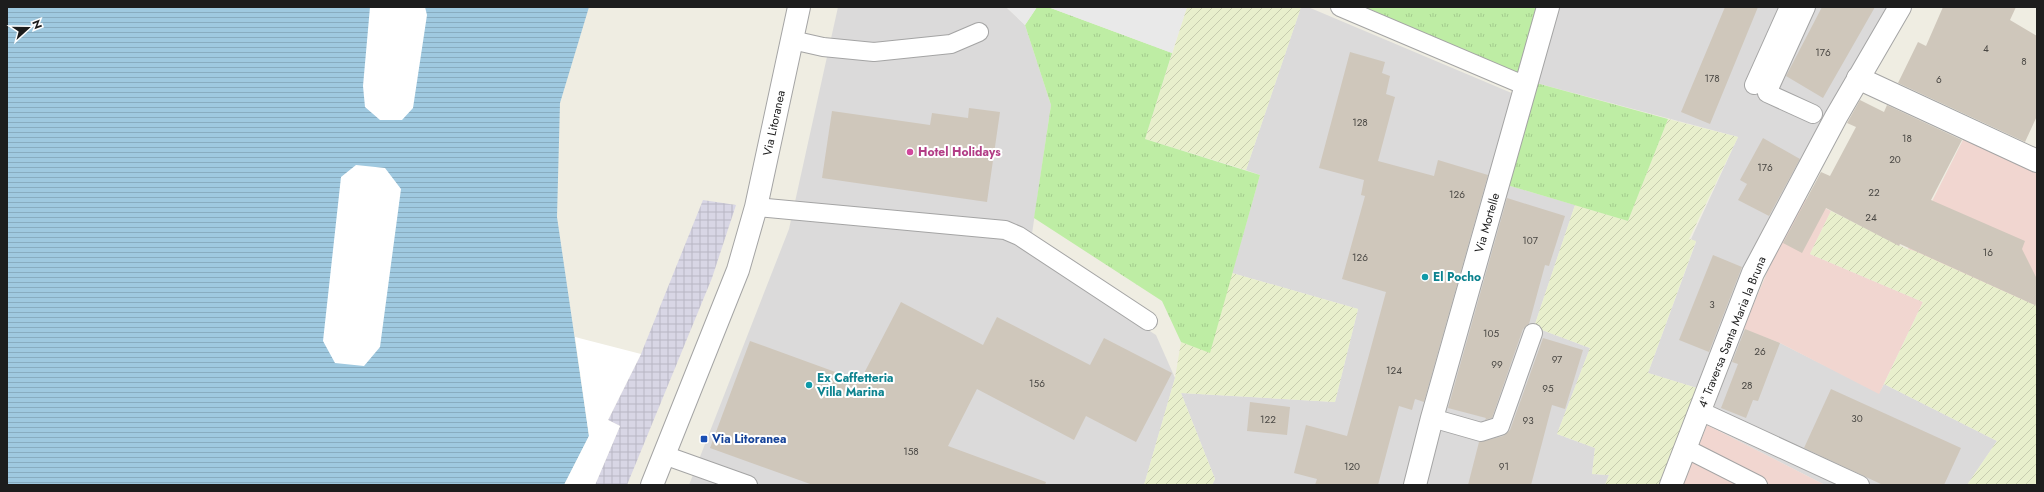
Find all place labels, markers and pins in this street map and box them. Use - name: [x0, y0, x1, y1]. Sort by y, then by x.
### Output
- place label: Hotel Holidays: [918, 143, 1001, 161]
- marker: Hotel Holidays: [905, 147, 915, 157]
- place label: El Pocho: [1433, 268, 1481, 286]
- marker: El Pocho: [1420, 272, 1430, 282]
- place label: Ex Caffetteria Villa Marina: [816, 369, 893, 401]
- marker: Ex Caffetteria Villa Marina: [804, 380, 814, 390]
- place label: Via Litoranea: [711, 430, 786, 448]
- marker: Via Litoranea: [699, 434, 709, 444]

